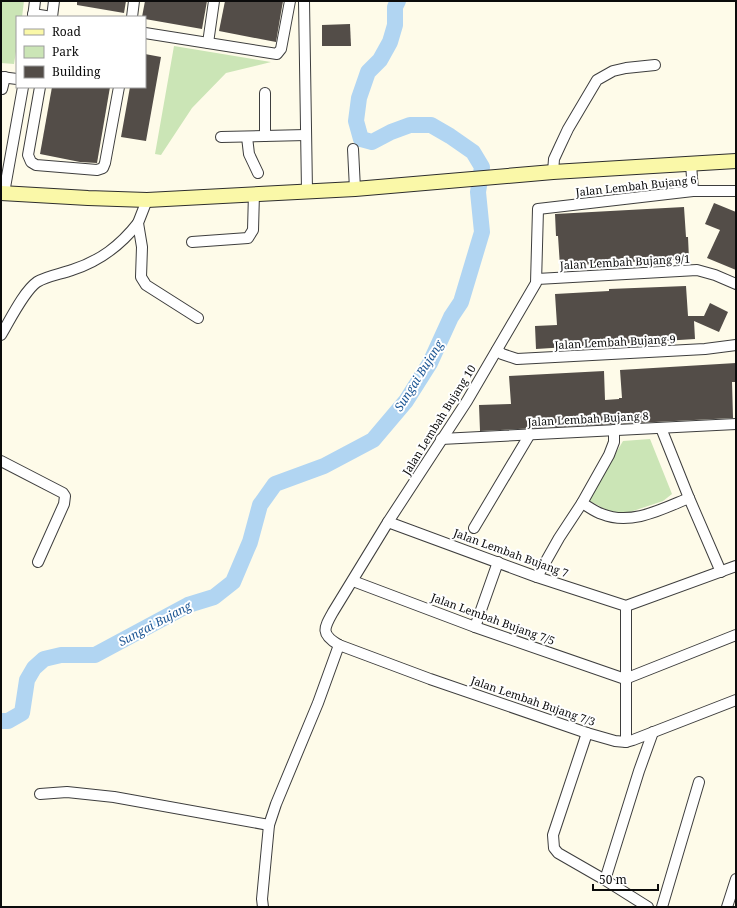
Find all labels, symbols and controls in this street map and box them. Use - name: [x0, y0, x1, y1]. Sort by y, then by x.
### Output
- legend: [16, 16, 146, 88]
- text: Road: [52, 23, 82, 40]
- text: Park: [52, 43, 80, 60]
- text: Building: [52, 63, 101, 80]
- street label: Jalan Lembah Bujang 6: [574, 172, 697, 199]
- street label: Jalan Lembah Bujang 9/1: [558, 251, 691, 272]
- street label: Jalan Lembah Bujang 9: [553, 331, 676, 352]
- water label: Sungai Bujang: [390, 336, 448, 414]
- street label: Jalan Lembah Bujang 10: [398, 362, 479, 479]
- street label: Jalan Lembah Bujang 8: [526, 408, 649, 429]
- street label: Jalan Lembah Bujang 7: [451, 524, 571, 580]
- street label: Jalan Lembah Bujang 7/5: [428, 589, 557, 648]
- water label: Sungai Bujang: [115, 597, 196, 650]
- street label: Jalan Lembah Bujang 7/3: [468, 672, 597, 729]
- scale bar: [593, 866, 658, 892]
- text: 50 m: [599, 871, 627, 888]

